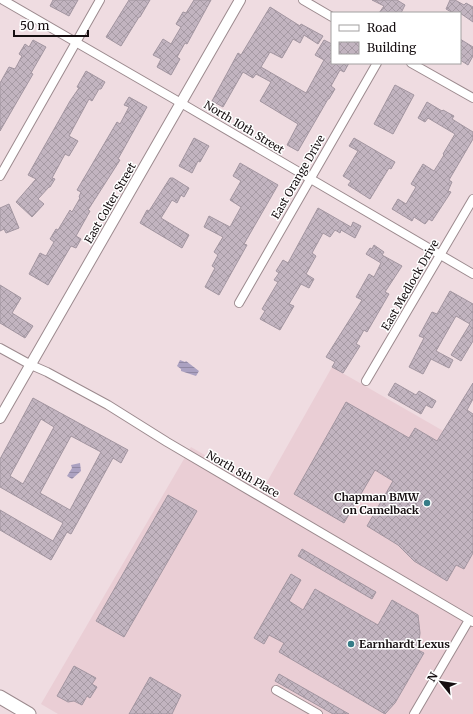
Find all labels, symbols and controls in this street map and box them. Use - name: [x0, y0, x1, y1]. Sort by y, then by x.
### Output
- scale bar: [14, 12, 88, 38]
- legend: [331, 12, 461, 64]
- text: 50 m: [20, 18, 49, 33]
- text: Road: [367, 20, 396, 35]
- text: Building: [367, 40, 417, 55]
- street label: North 10th Street: [201, 98, 287, 157]
- street label: East Orange Drive: [268, 132, 328, 222]
- street label: East Colter Street: [81, 159, 139, 246]
- street label: East Medlock Drive: [378, 237, 442, 333]
- street label: North 8th Place: [204, 447, 282, 501]
- place label: Chapman BMW on Camelback: [334, 490, 420, 517]
- marker: Chapman BMW on Camelback: [422, 498, 432, 508]
- place label: Earnhardt Lexus: [359, 637, 450, 651]
- marker: Earnhardt Lexus: [346, 639, 356, 649]
- north arrow: [421, 662, 461, 702]
- text: N: [424, 669, 441, 684]

